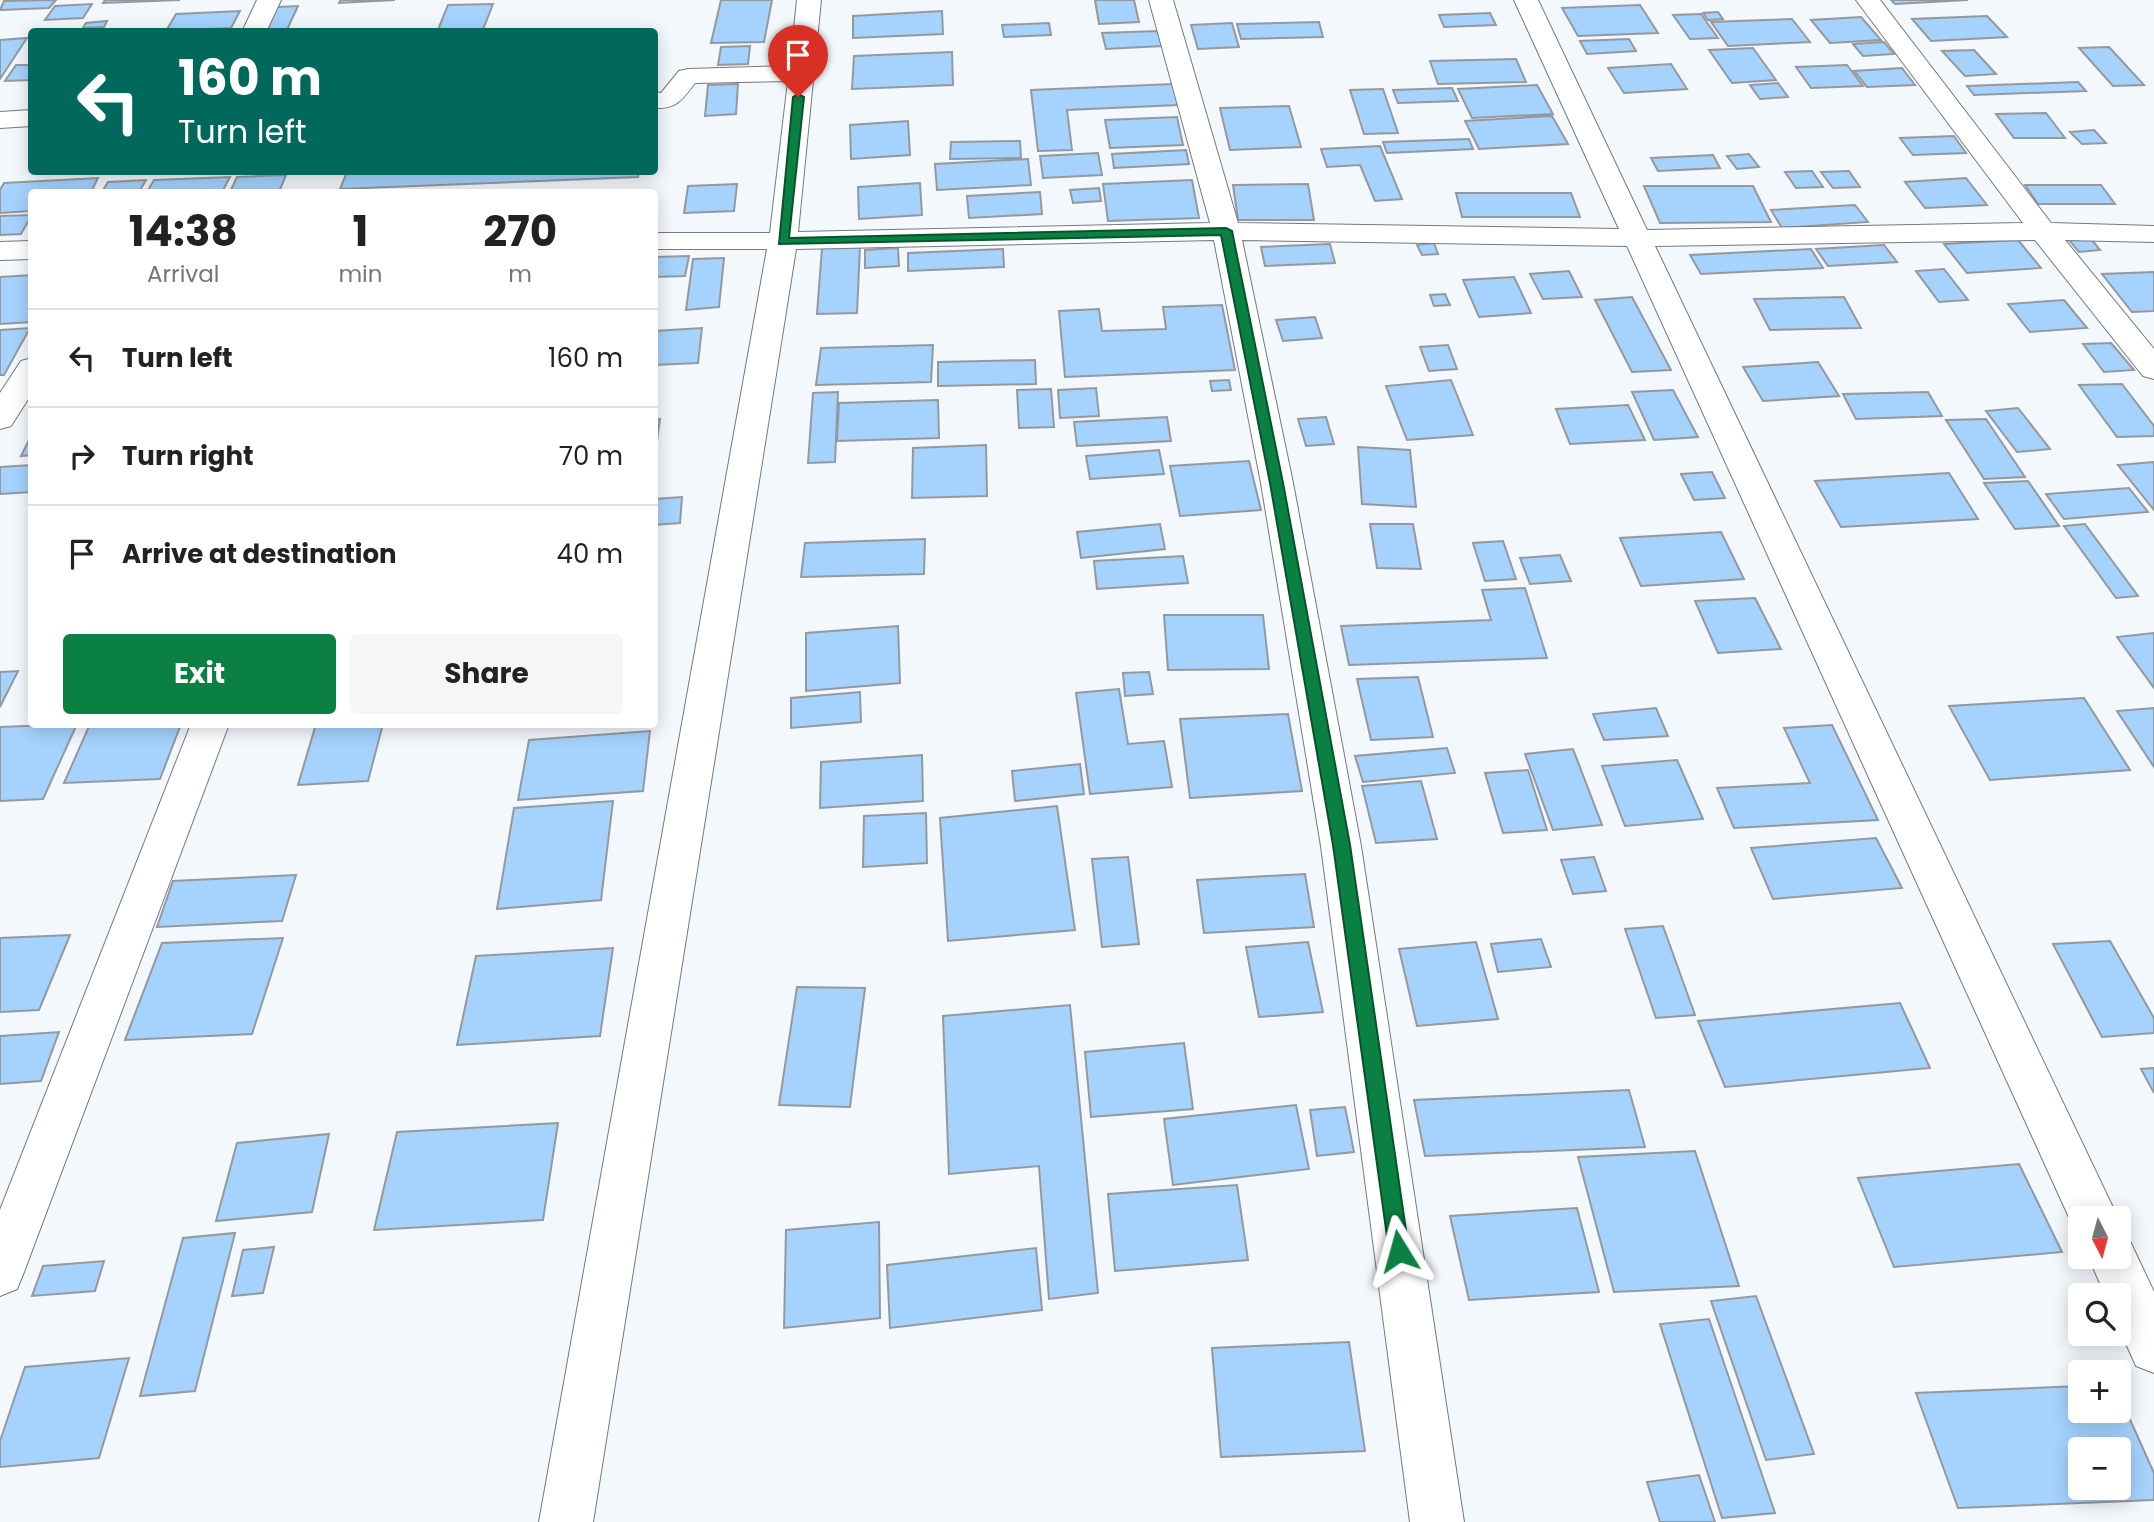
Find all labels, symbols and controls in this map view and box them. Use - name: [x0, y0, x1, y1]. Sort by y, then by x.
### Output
- pin: [768, 25, 828, 97]
- icon: arrive: [779, 36, 817, 74]
- text: 160 m: [178, 44, 322, 112]
- icon: left: [63, 56, 154, 147]
- text: Turn left: [178, 109, 307, 154]
- text: 14:38: [129, 202, 238, 261]
- text: 1: [353, 202, 368, 261]
- text: 270: [483, 202, 557, 261]
- text: Arrival: [147, 258, 219, 290]
- text: min: [338, 258, 382, 290]
- text: m: [508, 258, 532, 290]
- icon: left: [63, 339, 101, 377]
- text: Turn left: [122, 340, 233, 376]
- text: 160 m: [548, 340, 623, 376]
- icon: right: [63, 437, 101, 475]
- text: Turn right: [122, 438, 254, 474]
- text: 70 m: [559, 438, 623, 474]
- icon: arrive: [63, 535, 101, 573]
- text: Arrive at destination: [122, 536, 397, 572]
- text: 40 m: [557, 536, 623, 572]
- button: Exit: [63, 634, 336, 714]
- button: Share: [350, 634, 623, 714]
- north arrow: [2068, 1206, 2132, 1269]
- map controls: [2068, 1206, 2131, 1500]
- position arrow: [1362, 1214, 1436, 1288]
- button: search: [2068, 1283, 2131, 1346]
- button: +: [2068, 1360, 2131, 1423]
- button: −: [2068, 1437, 2131, 1500]

